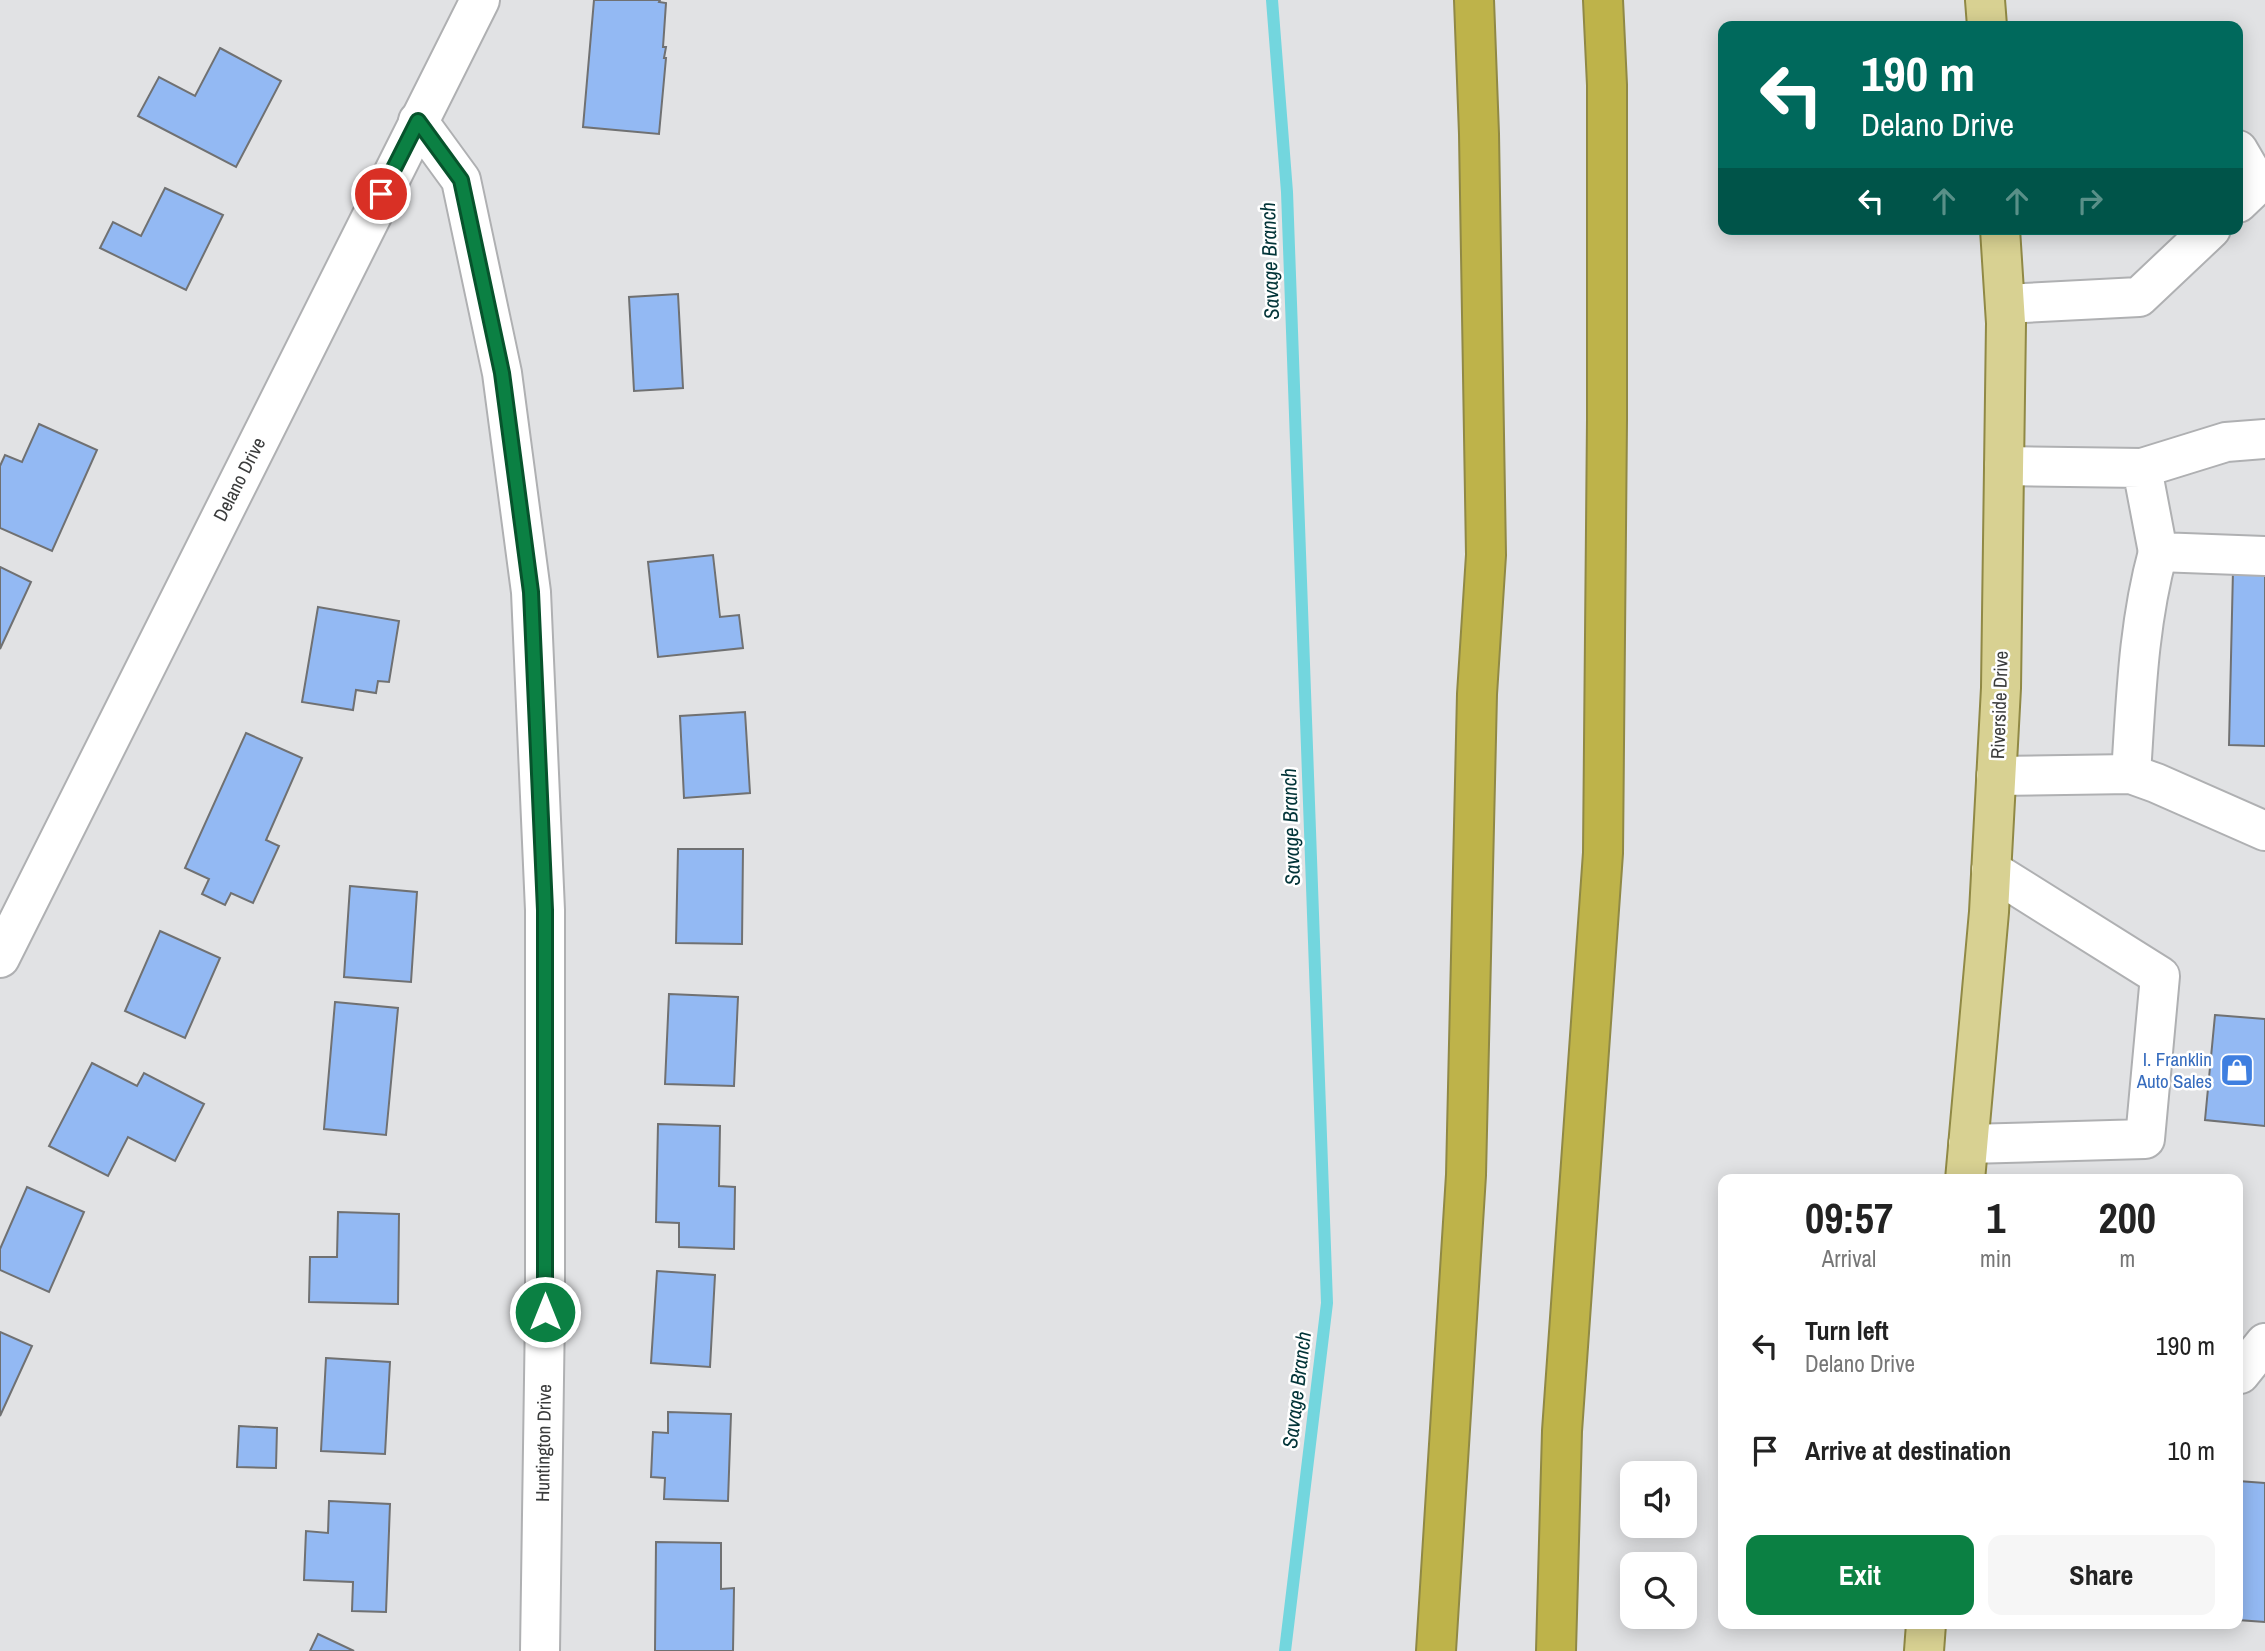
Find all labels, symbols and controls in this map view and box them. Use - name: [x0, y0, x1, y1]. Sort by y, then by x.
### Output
- text: 190 m: [1861, 40, 1975, 106]
- icon: left: [1746, 49, 1837, 140]
- text: Delano Drive: [1861, 103, 2014, 146]
- pin: [351, 164, 411, 224]
- icon: arrive: [362, 175, 400, 213]
- icon: left: [1852, 182, 1890, 220]
- icon: ahead: [1925, 182, 1963, 220]
- icon: ahead: [1998, 182, 2036, 220]
- icon: right: [2071, 182, 2109, 220]
- water label: Savage Branch: [1253, 202, 1286, 320]
- street label: Delano Drive: [207, 433, 271, 525]
- street label: Riverside Drive: [1984, 650, 2014, 760]
- water label: Savage Branch: [1274, 768, 1307, 886]
- place label: I. Franklin Auto Sales: [2136, 1046, 2212, 1094]
- shop icon: I. Franklin Auto Sales: [2218, 1051, 2256, 1089]
- text: 09:57: [1805, 1190, 1893, 1246]
- text: 1: [1986, 1190, 2005, 1246]
- text: 200: [2099, 1190, 2156, 1246]
- text: Arrival: [1822, 1243, 1876, 1274]
- text: min: [1980, 1243, 2012, 1274]
- text: m: [2119, 1243, 2135, 1274]
- position arrow: [508, 1275, 582, 1349]
- text: Turn left: [1805, 1313, 1889, 1348]
- icon: left: [1746, 1327, 1784, 1365]
- text: 190 m: [2156, 1328, 2215, 1363]
- water label: Savage Branch: [1275, 1330, 1318, 1450]
- text: Delano Drive: [1805, 1348, 1915, 1379]
- street label: Huntington Drive: [529, 1384, 557, 1502]
- icon: arrive: [1746, 1432, 1784, 1470]
- text: Arrive at destination: [1805, 1433, 2011, 1468]
- text: 10 m: [2168, 1433, 2215, 1468]
- map controls: [1620, 1461, 1697, 1629]
- button: sound: [1620, 1461, 1697, 1538]
- button: Exit: [1746, 1535, 1974, 1615]
- button: Share: [1988, 1535, 2215, 1615]
- button: search: [1620, 1552, 1697, 1629]

